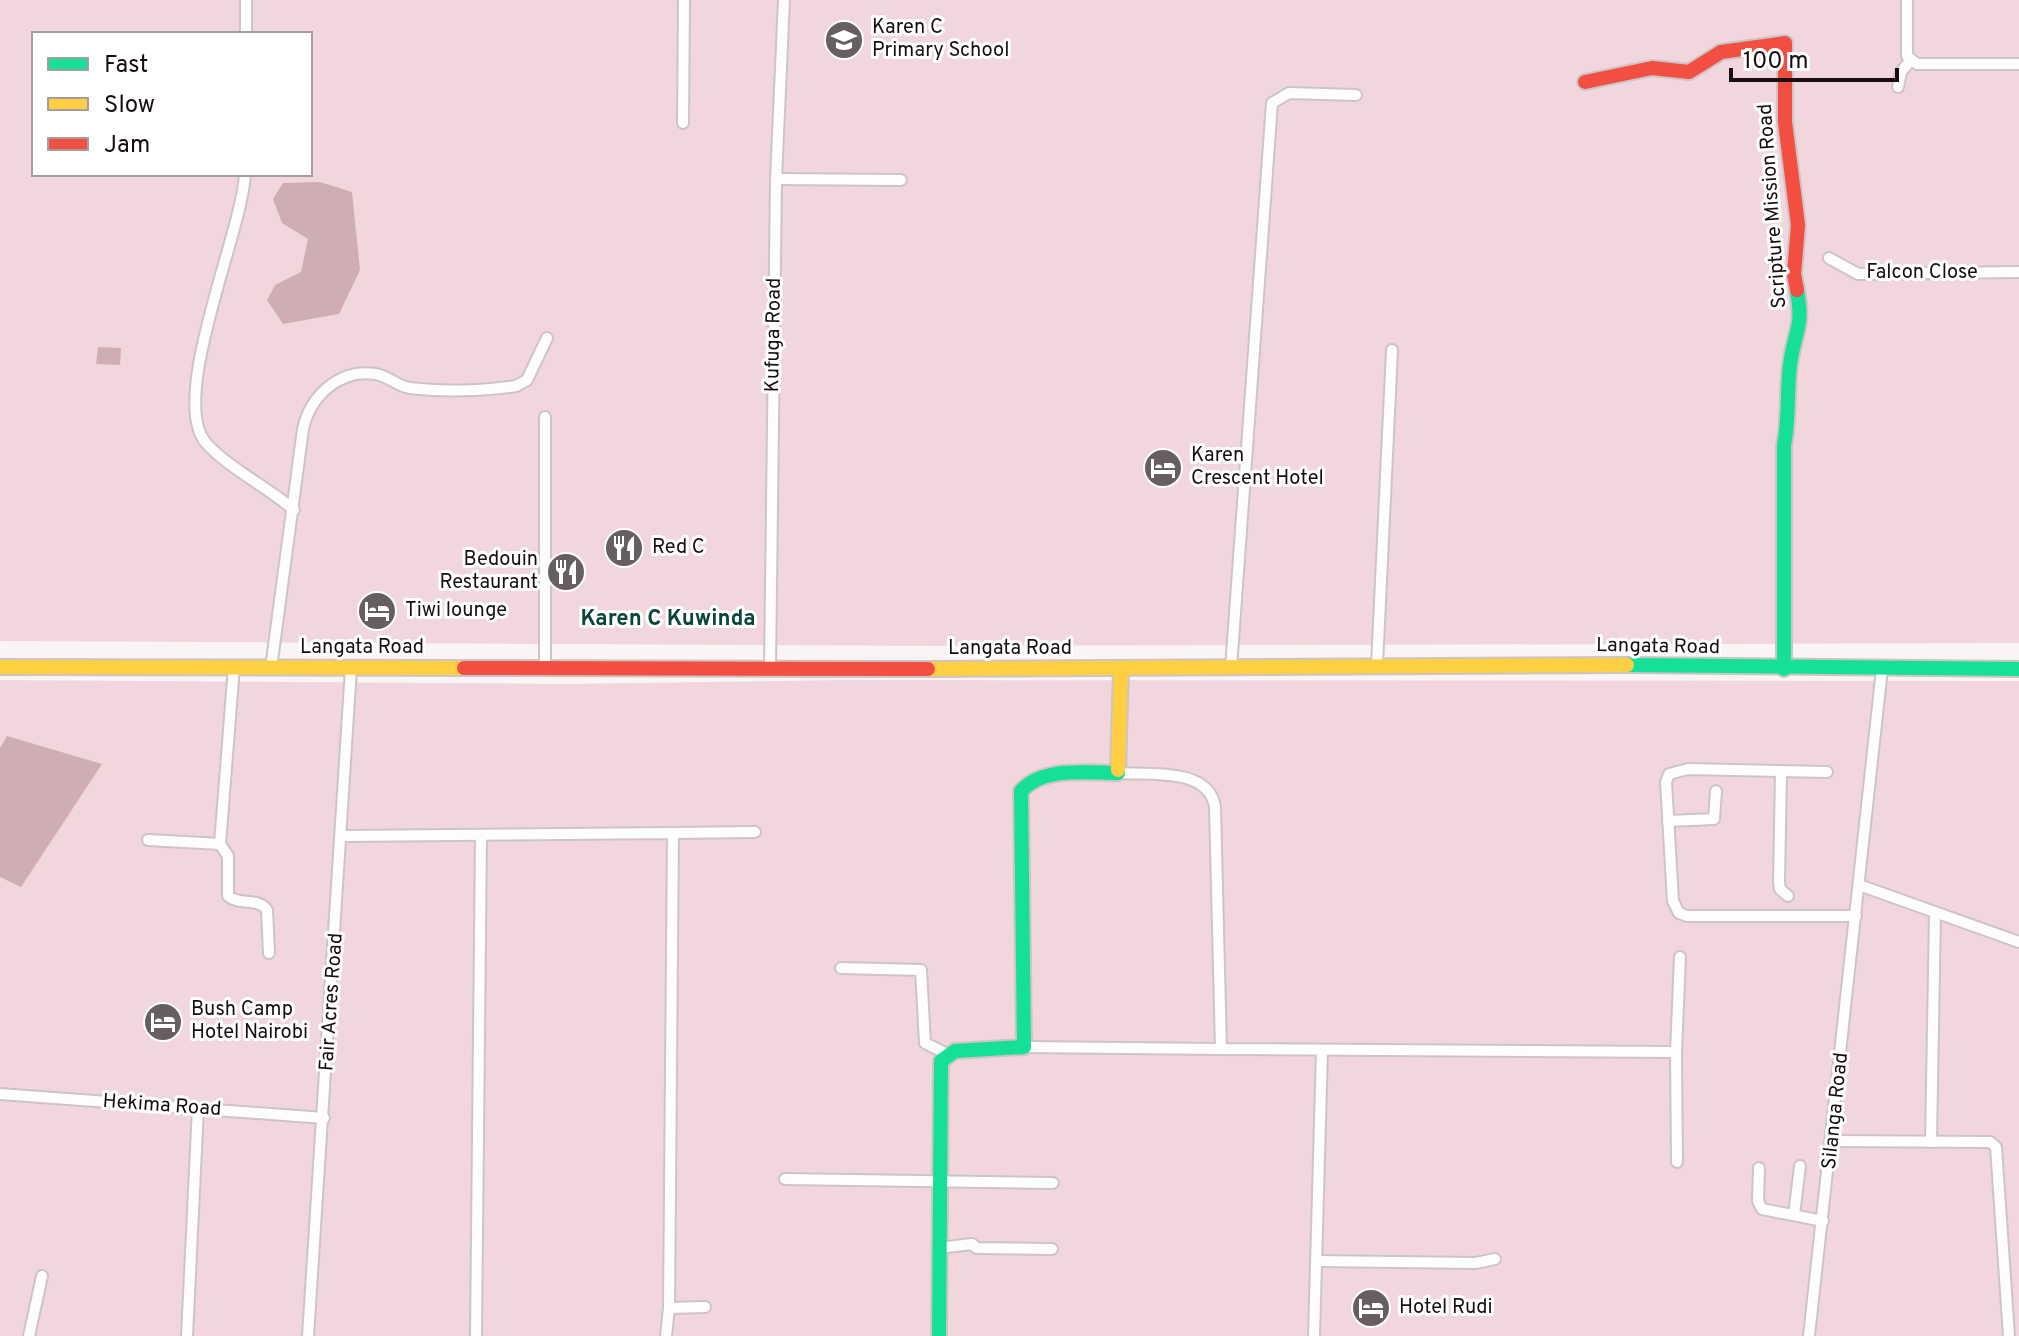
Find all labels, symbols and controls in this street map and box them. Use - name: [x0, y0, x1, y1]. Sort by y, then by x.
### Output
- place label: Karen C Primary School: [872, 15, 1009, 64]
- school or university icon: Karen C Primary School: [823, 19, 865, 61]
- legend: [32, 32, 312, 176]
- scale bar: [1731, 32, 1897, 82]
- text: 100 m: [1743, 47, 1809, 77]
- text: Fast: [104, 51, 148, 81]
- text: Slow: [104, 91, 155, 121]
- street label: Scripture Mission Road: [1753, 103, 1793, 309]
- text: Jam: [104, 131, 150, 161]
- street label: Falcon Close: [1866, 260, 1978, 286]
- street label: Kufuga Road: [760, 277, 788, 393]
- place label: Karen Crescent Hotel: [1191, 443, 1324, 492]
- hotel icon: Karen Crescent Hotel: [1142, 447, 1184, 489]
- restaurant icon: Red C: [603, 527, 645, 569]
- place label: Red C: [652, 535, 705, 561]
- place label: Bedouin Restaurant: [440, 547, 538, 596]
- restaurant icon: Bedouin Restaurant: [545, 551, 587, 593]
- hotel icon: Tiwi lounge: [356, 590, 398, 632]
- place label: Tiwi lounge: [405, 598, 507, 624]
- district label: Karen C Kuwinda: [580, 606, 756, 633]
- street label: Langata Road: [1596, 633, 1720, 661]
- street label: Langata Road: [300, 635, 424, 661]
- street label: Langata Road: [948, 636, 1072, 662]
- street label: Fair Acres Road: [314, 932, 350, 1072]
- place label: Bush Camp Hotel Nairobi: [191, 997, 308, 1046]
- hotel icon: Bush Camp Hotel Nairobi: [142, 1001, 184, 1043]
- street label: Silanga Road: [1817, 1051, 1855, 1171]
- street label: Hekima Road: [102, 1089, 222, 1123]
- hotel icon: Hotel Rudi: [1350, 1287, 1392, 1329]
- place label: Hotel Rudi: [1399, 1295, 1493, 1321]

